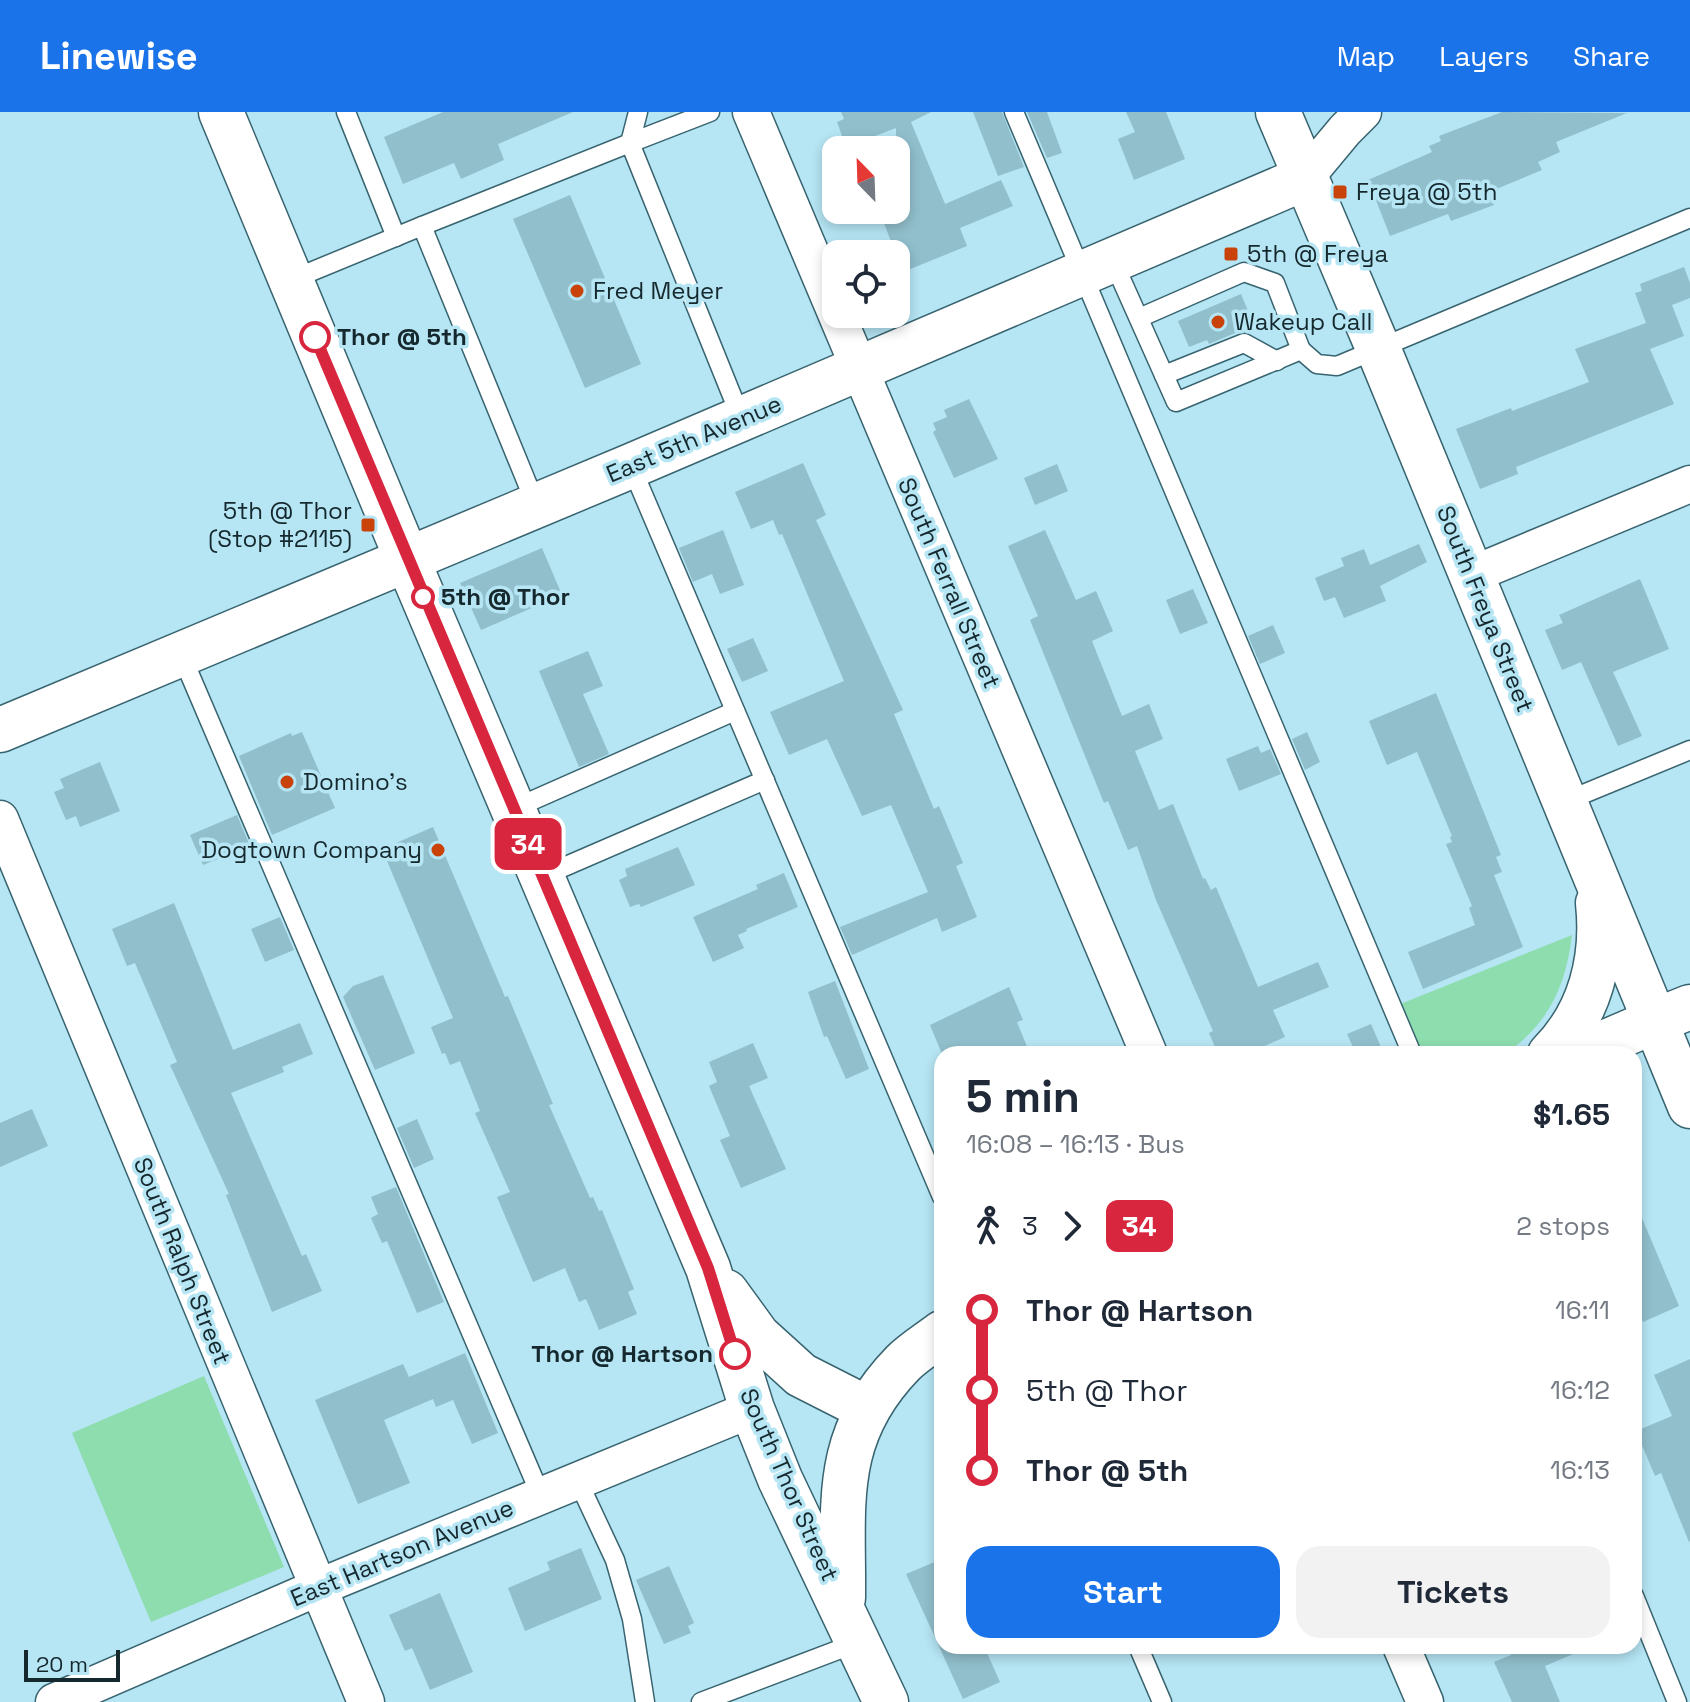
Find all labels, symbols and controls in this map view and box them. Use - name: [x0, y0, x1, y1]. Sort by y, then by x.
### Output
- text: Linewise: [40, 32, 198, 80]
- text: Map: [1337, 38, 1395, 74]
- text: Layers: [1439, 38, 1529, 74]
- text: Share: [1573, 38, 1650, 74]
- north arrow: [822, 136, 910, 224]
- map controls: [822, 136, 910, 328]
- place label: Freya @ 5th: [1356, 176, 1497, 207]
- marker: Freya @ 5th: [1331, 183, 1349, 201]
- place label: 5th @ Freya: [1247, 238, 1389, 269]
- button: locate: [822, 240, 910, 328]
- marker: 5th @ Freya: [1222, 245, 1240, 263]
- place label: Fred Meyer: [593, 275, 723, 306]
- marker: Fred Meyer: [568, 282, 586, 300]
- place label: Wakeup Call: [1234, 306, 1372, 337]
- marker: Wakeup Call: [1209, 313, 1227, 331]
- place label: Thor @ 5th: [337, 321, 467, 352]
- marker: Thor @ 5th: [300, 322, 330, 352]
- street label: East 5th Avenue: [601, 388, 786, 489]
- street label: South Ferrall Street: [891, 473, 1008, 693]
- place label: 5th @ Thor (Stop #2115): [208, 495, 352, 554]
- street label: South Freya Street: [1430, 501, 1541, 717]
- marker: 5th @ Thor (Stop #2115): [359, 516, 377, 534]
- place label: 5th @ Thor: [441, 581, 570, 612]
- marker: 5th @ Thor: [412, 586, 434, 608]
- place label: Domino's: [303, 766, 408, 797]
- marker: Domino's: [278, 773, 296, 791]
- line badge: 34: [492, 818, 564, 870]
- text: 34: [511, 826, 545, 862]
- place label: Dogtown Company: [201, 834, 422, 865]
- marker: Dogtown Company: [429, 841, 447, 859]
- text: 5 min: [966, 1069, 1080, 1125]
- text: $1.65: [1533, 1095, 1610, 1134]
- text: 16:08 – 16:13 · Bus: [966, 1127, 1185, 1161]
- street label: South Ralph Street: [127, 1153, 238, 1369]
- icon: walk: [966, 1204, 1010, 1248]
- icon: forward: [1050, 1204, 1094, 1248]
- text: 34: [1122, 1208, 1157, 1244]
- text: 3: [1022, 1209, 1038, 1243]
- text: 2 stops: [1516, 1209, 1610, 1243]
- text: Thor @ Hartson: [1026, 1291, 1253, 1330]
- text: 16:11: [1555, 1293, 1610, 1327]
- place label: Thor @ Hartson: [531, 1338, 713, 1369]
- marker: Thor @ Hartson: [720, 1339, 750, 1369]
- text: 5th @ Thor: [1026, 1371, 1187, 1410]
- text: 16:12: [1550, 1373, 1610, 1407]
- street label: South Thor Street: [733, 1384, 846, 1586]
- text: Thor @ 5th: [1026, 1451, 1188, 1490]
- text: 16:13: [1550, 1453, 1610, 1487]
- street label: East Hartson Avenue: [286, 1492, 518, 1614]
- button: Start: [966, 1546, 1280, 1638]
- button: Tickets: [1296, 1546, 1610, 1638]
- scale bar: [24, 1646, 120, 1682]
- text: 20 m: [36, 1650, 88, 1678]

